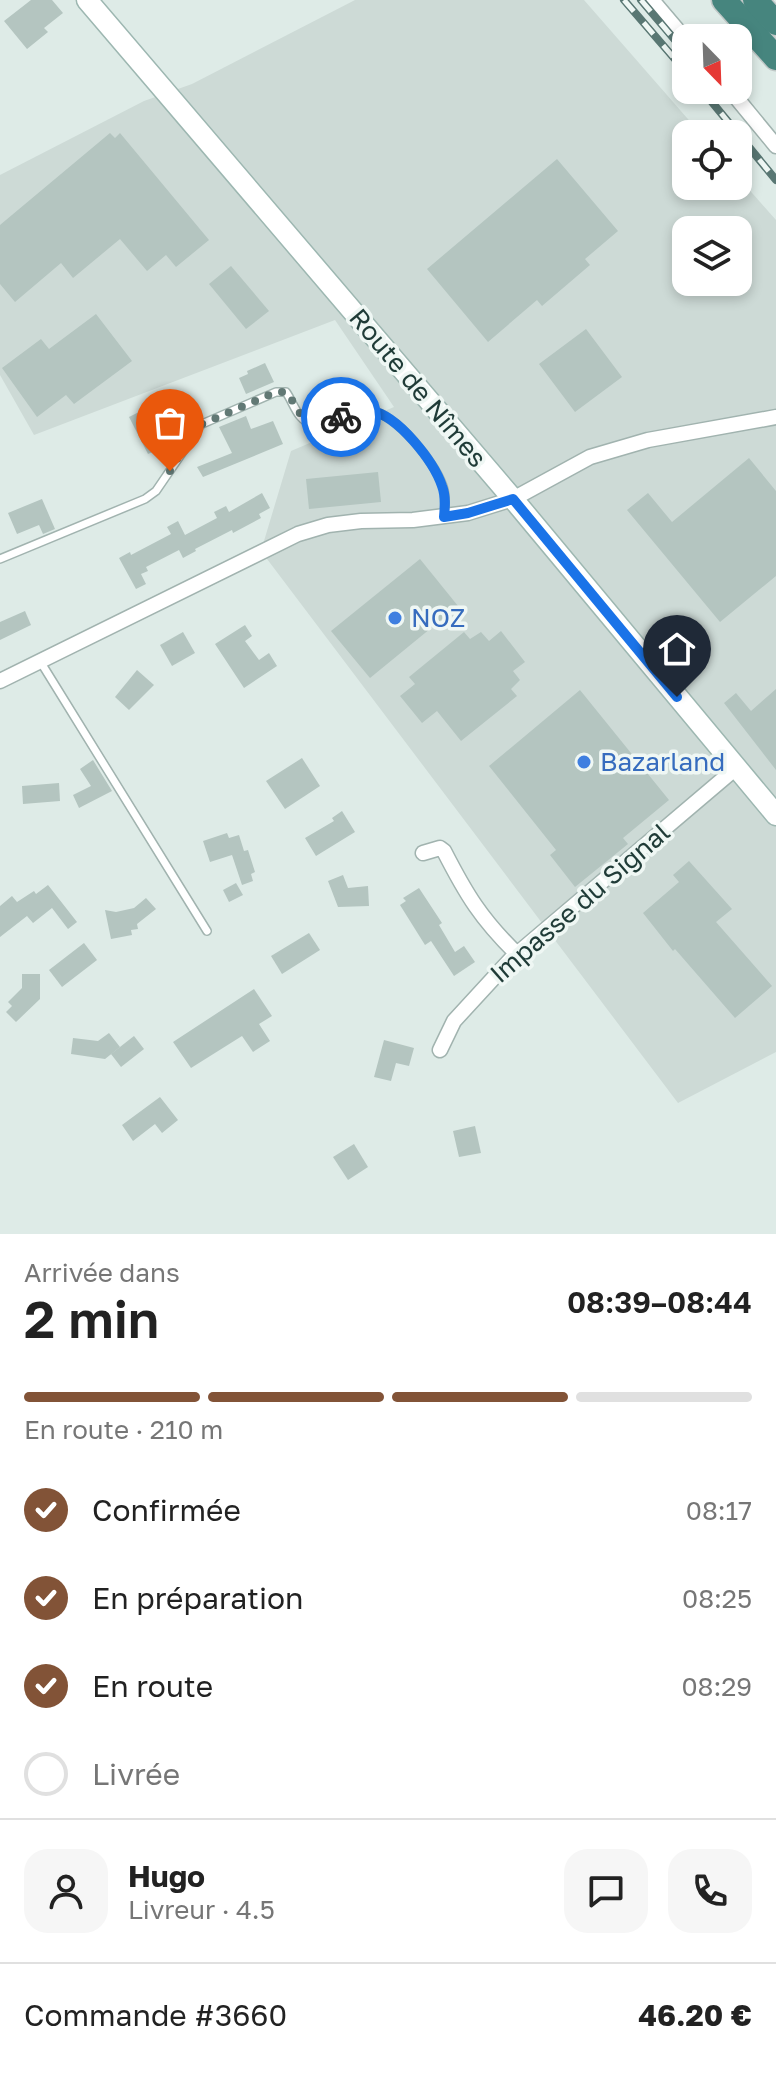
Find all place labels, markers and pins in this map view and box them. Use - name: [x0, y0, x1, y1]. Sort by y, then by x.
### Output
- pin: [136, 389, 204, 471]
- place label: NOZ: [411, 602, 465, 633]
- marker: NOZ: [386, 609, 404, 627]
- pin: [643, 615, 711, 697]
- place label: Bazarland: [600, 746, 725, 777]
- marker: Bazarland: [575, 753, 593, 771]

